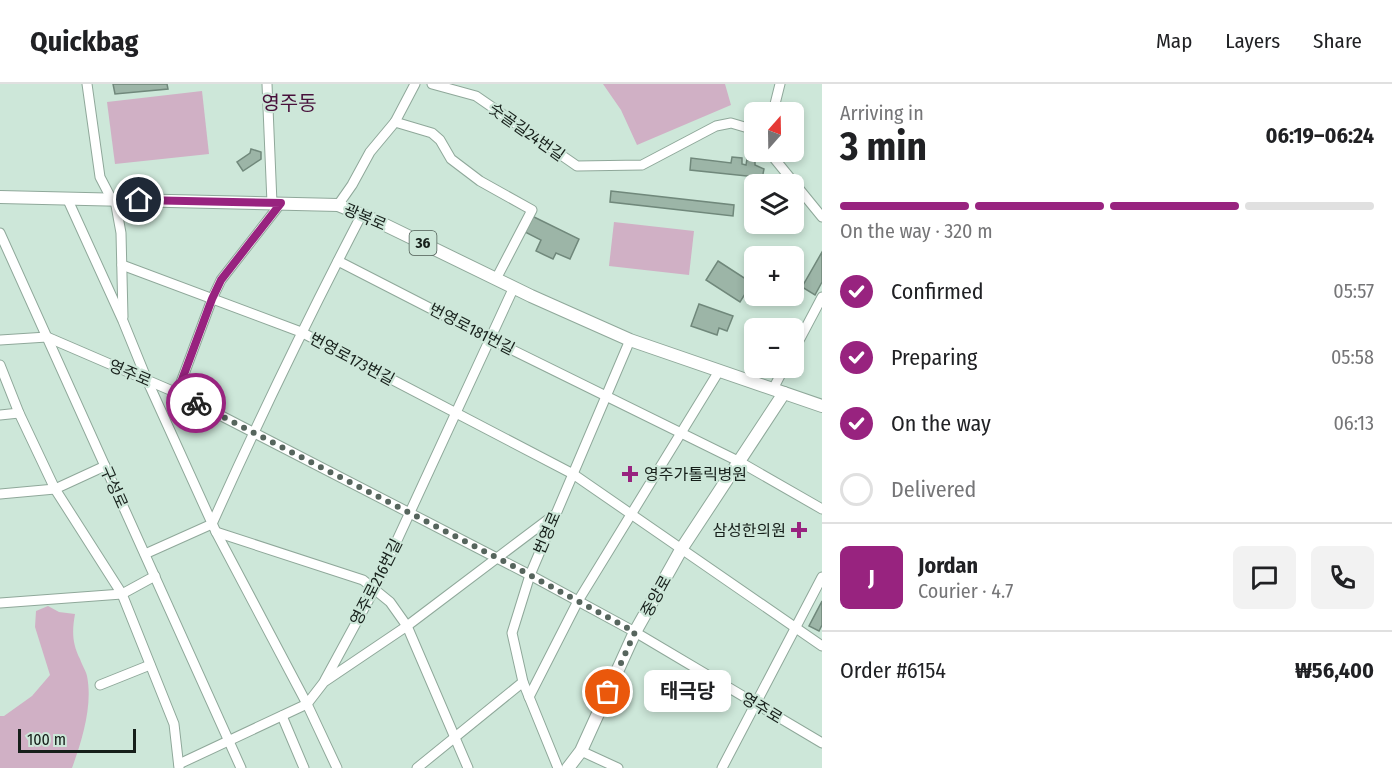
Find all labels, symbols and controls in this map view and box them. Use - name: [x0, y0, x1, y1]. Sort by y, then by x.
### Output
- text: Quickbag: [30, 25, 138, 58]
- text: Map: [1156, 28, 1192, 54]
- text: Layers: [1225, 28, 1280, 54]
- text: Share: [1313, 28, 1362, 54]
- district label: 영주동: [261, 91, 317, 115]
- street label: 숫골길24번길: [485, 99, 569, 165]
- text: Arriving in: [840, 101, 924, 125]
- north arrow: [744, 102, 804, 162]
- map controls: [744, 102, 804, 378]
- text: 06:19–06:24: [1265, 122, 1374, 149]
- text: 3 min: [840, 124, 927, 170]
- pin: [113, 174, 164, 225]
- button: layers: [744, 174, 804, 234]
- icon: home: [122, 183, 155, 216]
- street label: 광복로: [341, 200, 389, 234]
- text: On the way · 320 m: [840, 219, 993, 243]
- road number: 36: [410, 231, 436, 255]
- button: +: [744, 246, 804, 306]
- icon: check: [840, 275, 873, 308]
- text: Confirmed: [891, 278, 984, 305]
- text: 05:57: [1333, 279, 1374, 303]
- street label: 번영로181번길: [426, 299, 518, 359]
- button: −: [744, 318, 804, 378]
- street label: 번영로173번길: [306, 329, 398, 389]
- icon: check: [840, 341, 873, 374]
- text: Preparing: [891, 344, 977, 371]
- text: 05:58: [1331, 345, 1374, 369]
- street label: 영주로: [106, 356, 154, 390]
- courier: [166, 373, 226, 433]
- icon: bike: [180, 387, 213, 420]
- icon: check: [840, 407, 873, 440]
- text: On the way: [891, 410, 991, 437]
- text: 06:13: [1333, 411, 1374, 435]
- street label: 구성로: [96, 463, 132, 511]
- marker: 영주가톨릭병원: [621, 465, 639, 483]
- place label: 영주가톨릭병원: [644, 465, 747, 484]
- text: Delivered: [891, 476, 976, 503]
- street label: 번영로: [530, 509, 564, 557]
- place label: 삼성한의원: [712, 521, 786, 540]
- marker: 삼성한의원: [790, 521, 808, 539]
- street label: 영주로216번길: [346, 536, 406, 628]
- button: chat: [1233, 546, 1296, 609]
- button: phone: [1311, 546, 1374, 609]
- text: Jordan: [918, 552, 978, 579]
- text: J: [868, 564, 875, 591]
- street label: 중앙로: [637, 572, 675, 620]
- text: Courier · 4.7: [918, 579, 1013, 603]
- text: Order #6154: [840, 657, 946, 684]
- text: ₩56,400: [1295, 657, 1374, 684]
- pin: [582, 666, 633, 717]
- callout: 태극당: [644, 671, 731, 713]
- icon: bag: [591, 675, 624, 708]
- text: 태극당: [660, 679, 715, 703]
- street label: 영주로: [738, 688, 786, 728]
- scale bar: [18, 726, 136, 754]
- text: 100 m: [27, 730, 66, 749]

